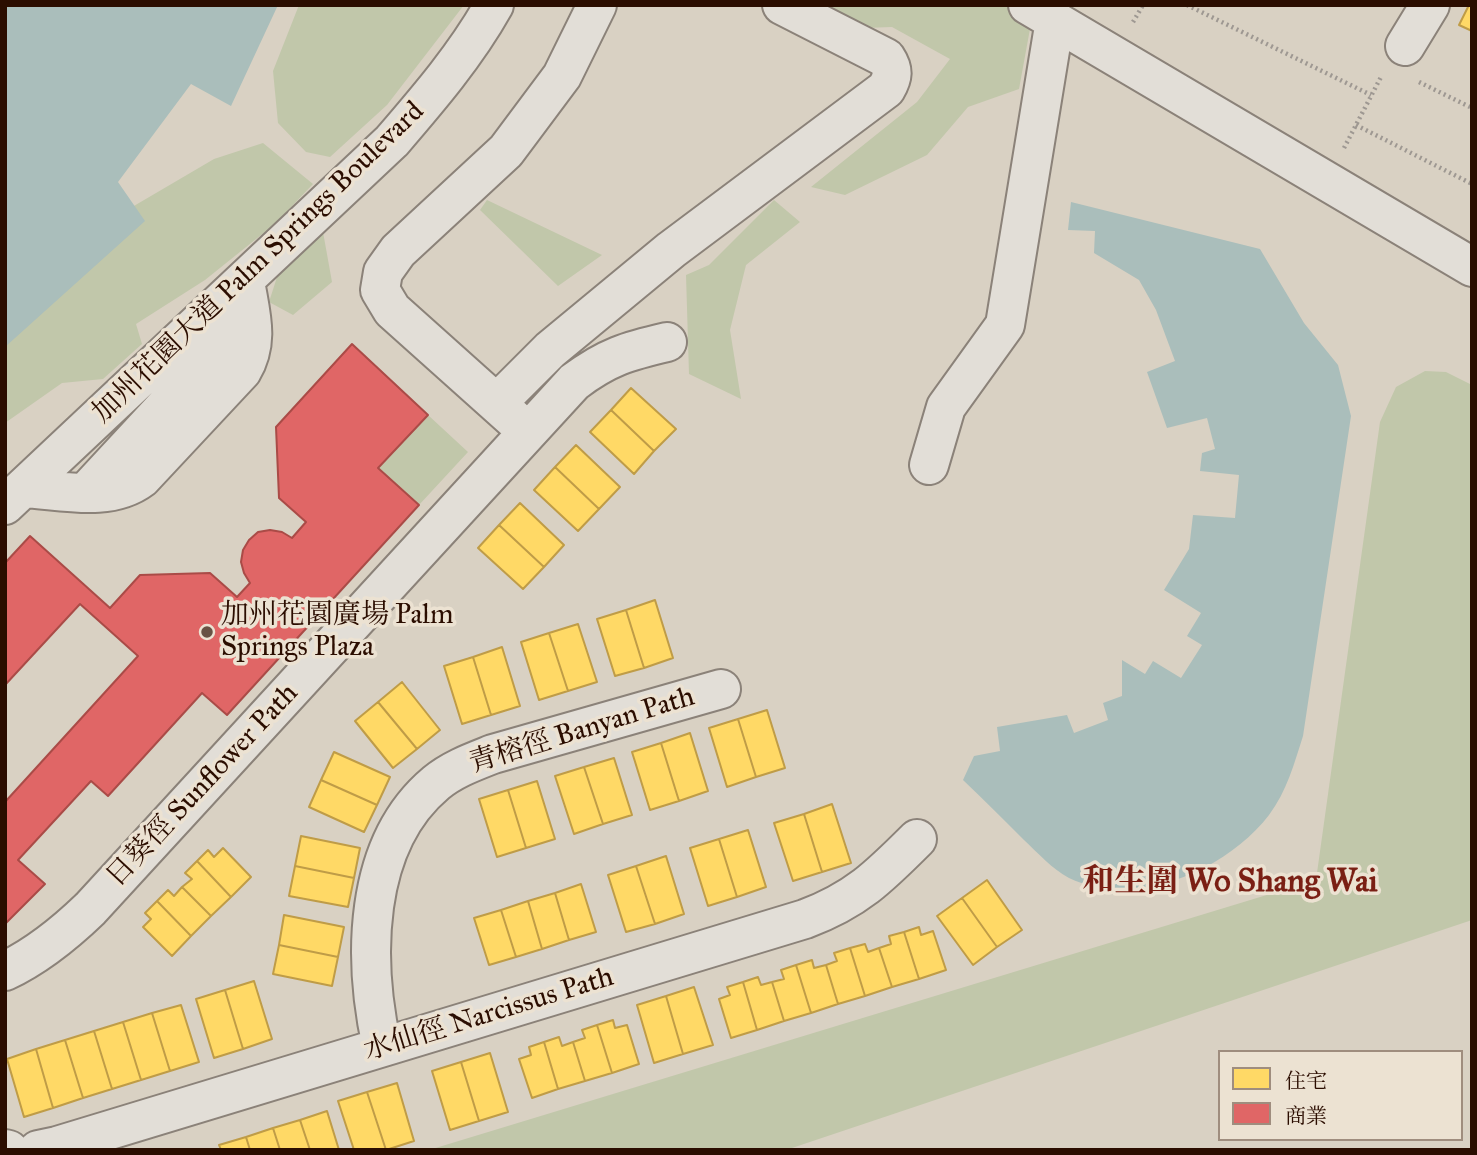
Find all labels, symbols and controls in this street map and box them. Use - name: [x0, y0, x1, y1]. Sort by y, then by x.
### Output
- street label: 加州花園大道 Palm Springs Boulevard: [86, 95, 432, 431]
- place label: 加州花園廣場 Palm Springs Plaza: [221, 599, 453, 665]
- marker: 加州花園廣場 Palm Springs Plaza: [199, 624, 215, 640]
- street label: 日葵徑 Sunflower Path: [100, 678, 306, 894]
- street label: 青榕徑 Banyan Path: [465, 681, 699, 781]
- district label: 和生圍 Wo Shang Wai: [1082, 864, 1378, 902]
- street label: 水仙徑 Narcissus Path: [360, 961, 618, 1069]
- legend: [1218, 1050, 1463, 1141]
- text: 住宅: [1285, 1068, 1327, 1094]
- text: 商業: [1285, 1103, 1327, 1129]

